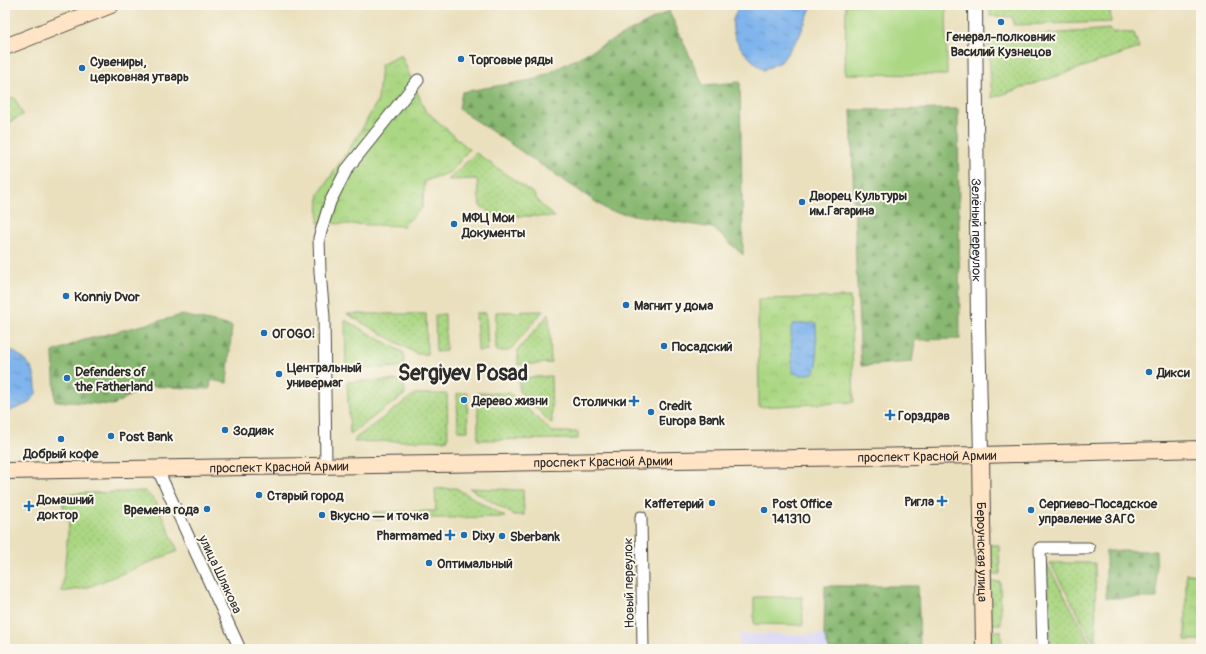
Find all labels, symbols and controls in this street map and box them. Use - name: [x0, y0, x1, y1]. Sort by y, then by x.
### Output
- marker: Генерал-полковник Василий Кузнецов: [996, 17, 1006, 27]
- place label: Генерал-полковник Василий Кузнецов: [946, 29, 1056, 60]
- place label: Торговые ряды: [468, 52, 553, 68]
- place label: Сувениры, церковная утварь: [90, 54, 189, 85]
- marker: Торговые ряды: [456, 54, 466, 64]
- marker: Сувениры, церковная утварь: [77, 63, 87, 73]
- street label: Зелёный переулок: [968, 178, 985, 282]
- place label: Дворец Культуры им.Гагарина: [809, 188, 907, 219]
- marker: Дворец Культуры им.Гагарина: [797, 197, 807, 207]
- place label: МФЦ Мои Документы: [461, 210, 525, 241]
- marker: МФЦ Мои Документы: [449, 219, 459, 229]
- place label: Konniy Dvor: [74, 289, 140, 305]
- marker: Konniy Dvor: [61, 291, 71, 301]
- place label: Магнит у дома: [634, 298, 713, 314]
- marker: Магнит у дома: [621, 300, 631, 310]
- place label: ОГОGO!: [272, 326, 315, 342]
- marker: ОГОGO!: [259, 328, 269, 338]
- place label: Посадский: [672, 339, 733, 355]
- marker: Посадский: [659, 341, 669, 351]
- place label: Центральный универмаг: [286, 360, 362, 391]
- district label: Sergiyev Posad: [398, 360, 528, 387]
- place label: Defenders of the Fatherland: [74, 364, 153, 395]
- place label: Дикси: [1156, 365, 1190, 381]
- marker: Дикси: [1144, 367, 1154, 377]
- marker: Центральный универмаг: [274, 369, 284, 379]
- marker: Defenders of the Fatherland: [62, 373, 72, 383]
- place label: Дерево жизни: [471, 393, 548, 409]
- place label: Столички: [573, 394, 626, 410]
- marker: Дерево жизни: [459, 395, 469, 405]
- marker: Столички: [629, 396, 639, 406]
- place label: Credit Europa Bank: [659, 398, 725, 429]
- marker: Credit Europa Bank: [646, 407, 656, 417]
- place label: Горздрав: [898, 408, 950, 424]
- marker: Горздрав: [885, 410, 895, 420]
- place label: Зодиак: [233, 423, 274, 439]
- marker: Зодиак: [220, 425, 230, 435]
- place label: Post Bank: [119, 429, 173, 445]
- marker: Post Bank: [106, 431, 116, 441]
- marker: Добрый кофе: [56, 434, 66, 444]
- place label: Добрый кофе: [22, 446, 99, 462]
- street label: проспект Красной Армии: [857, 448, 997, 466]
- street label: проспект Красной Армии: [533, 453, 673, 471]
- street label: проспект Красной Армии: [209, 458, 349, 477]
- place label: Старый город: [267, 488, 344, 504]
- marker: Старый город: [254, 490, 264, 500]
- place label: Домашний доктор: [36, 492, 94, 523]
- place label: Ригла: [904, 494, 934, 510]
- place label: Каffетерий: [644, 496, 704, 512]
- place label: Post Office 141310: [772, 496, 833, 527]
- marker: Ригла: [937, 496, 947, 506]
- place label: Сергиево-Посадское управление ЗАГС: [1038, 496, 1158, 527]
- marker: Каffетерий: [707, 498, 717, 508]
- marker: Домашний доктор: [24, 501, 34, 511]
- place label: Времена года: [124, 502, 199, 518]
- street label: Бероунская улица: [973, 502, 990, 602]
- marker: Времена года: [202, 504, 212, 514]
- marker: Post Office 141310: [759, 505, 769, 515]
- marker: Сергиево-Посадское управление ЗАГС: [1026, 505, 1036, 515]
- place label: Вкусно — и точка: [330, 508, 429, 524]
- marker: Вкусно — и точка: [317, 510, 327, 520]
- place label: Pharmamed: [376, 528, 442, 544]
- place label: Dixy: [472, 528, 495, 544]
- place label: Sberbank: [510, 529, 560, 545]
- marker: Pharmamed: [445, 530, 455, 540]
- marker: Dixy: [459, 530, 469, 540]
- marker: Sberbank: [497, 531, 507, 541]
- street label: улица Шлякова: [194, 532, 245, 616]
- street label: Новый переулок: [620, 537, 638, 628]
- place label: Оптимальный: [437, 556, 513, 572]
- marker: Оптимальный: [424, 558, 434, 568]

